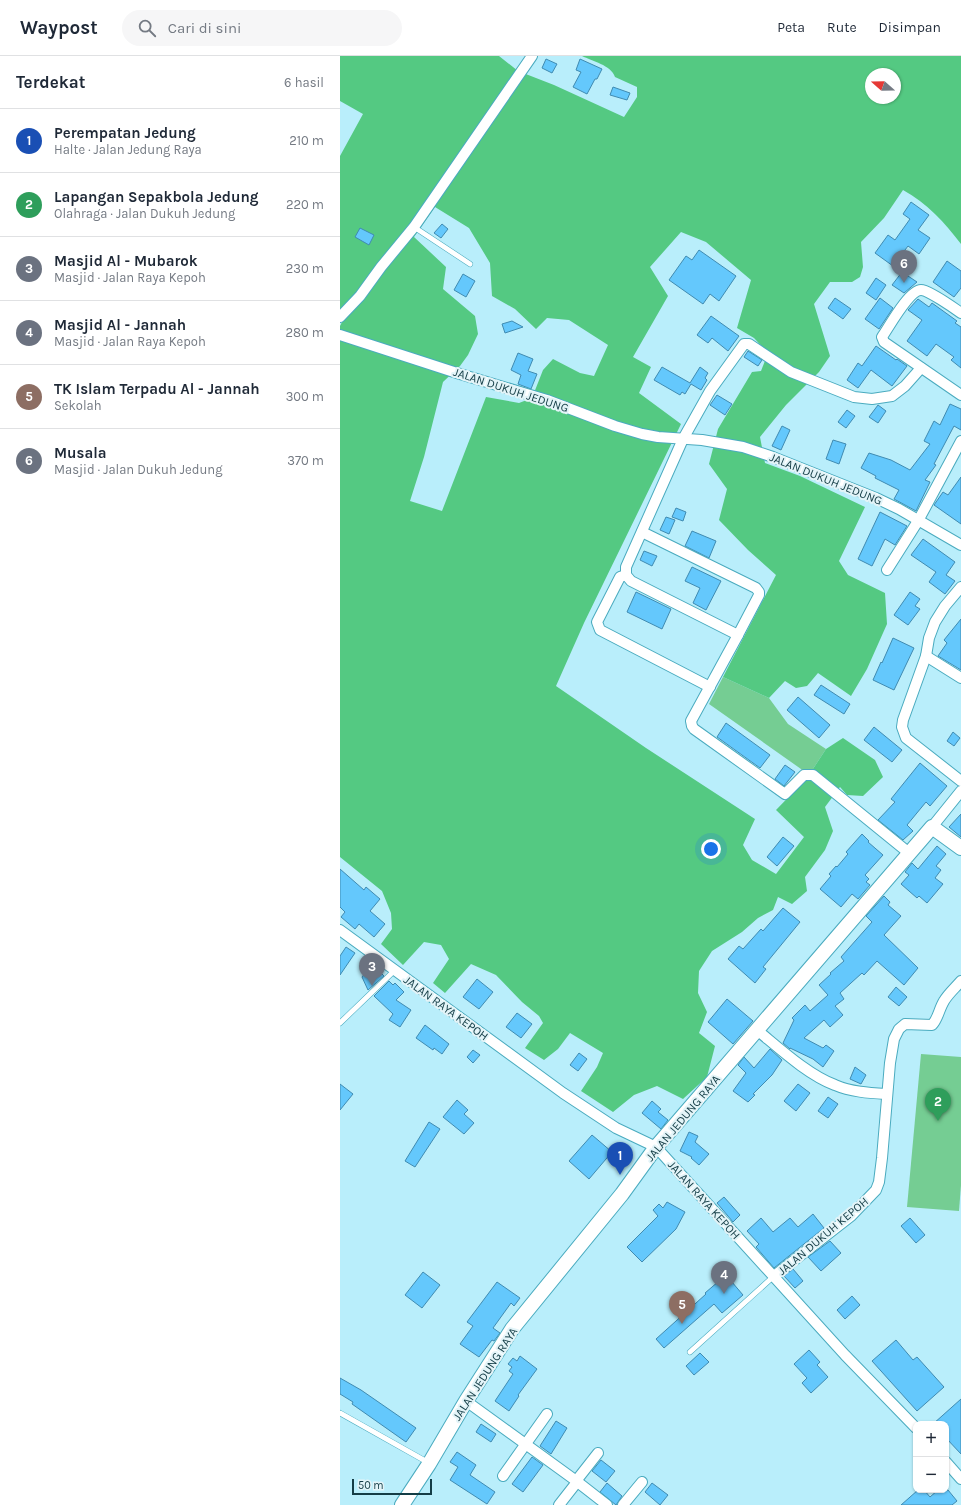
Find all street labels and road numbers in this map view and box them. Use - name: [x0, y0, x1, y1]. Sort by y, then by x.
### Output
- street label: JALAN DUKUH JEDUNG: [452, 365, 570, 415]
- street label: JALAN DUKUH JEDUNG: [768, 450, 884, 508]
- street label: JALAN RAYA KEPOH: [401, 973, 491, 1043]
- street label: JALAN JEDUNG RAYA: [643, 1072, 723, 1164]
- street label: JALAN RAYA KEPOH: [665, 1158, 743, 1242]
- street label: JALAN DUKUH KEPOH: [775, 1194, 871, 1278]
- street label: JALAN JEDUNG RAYA: [450, 1325, 520, 1423]

